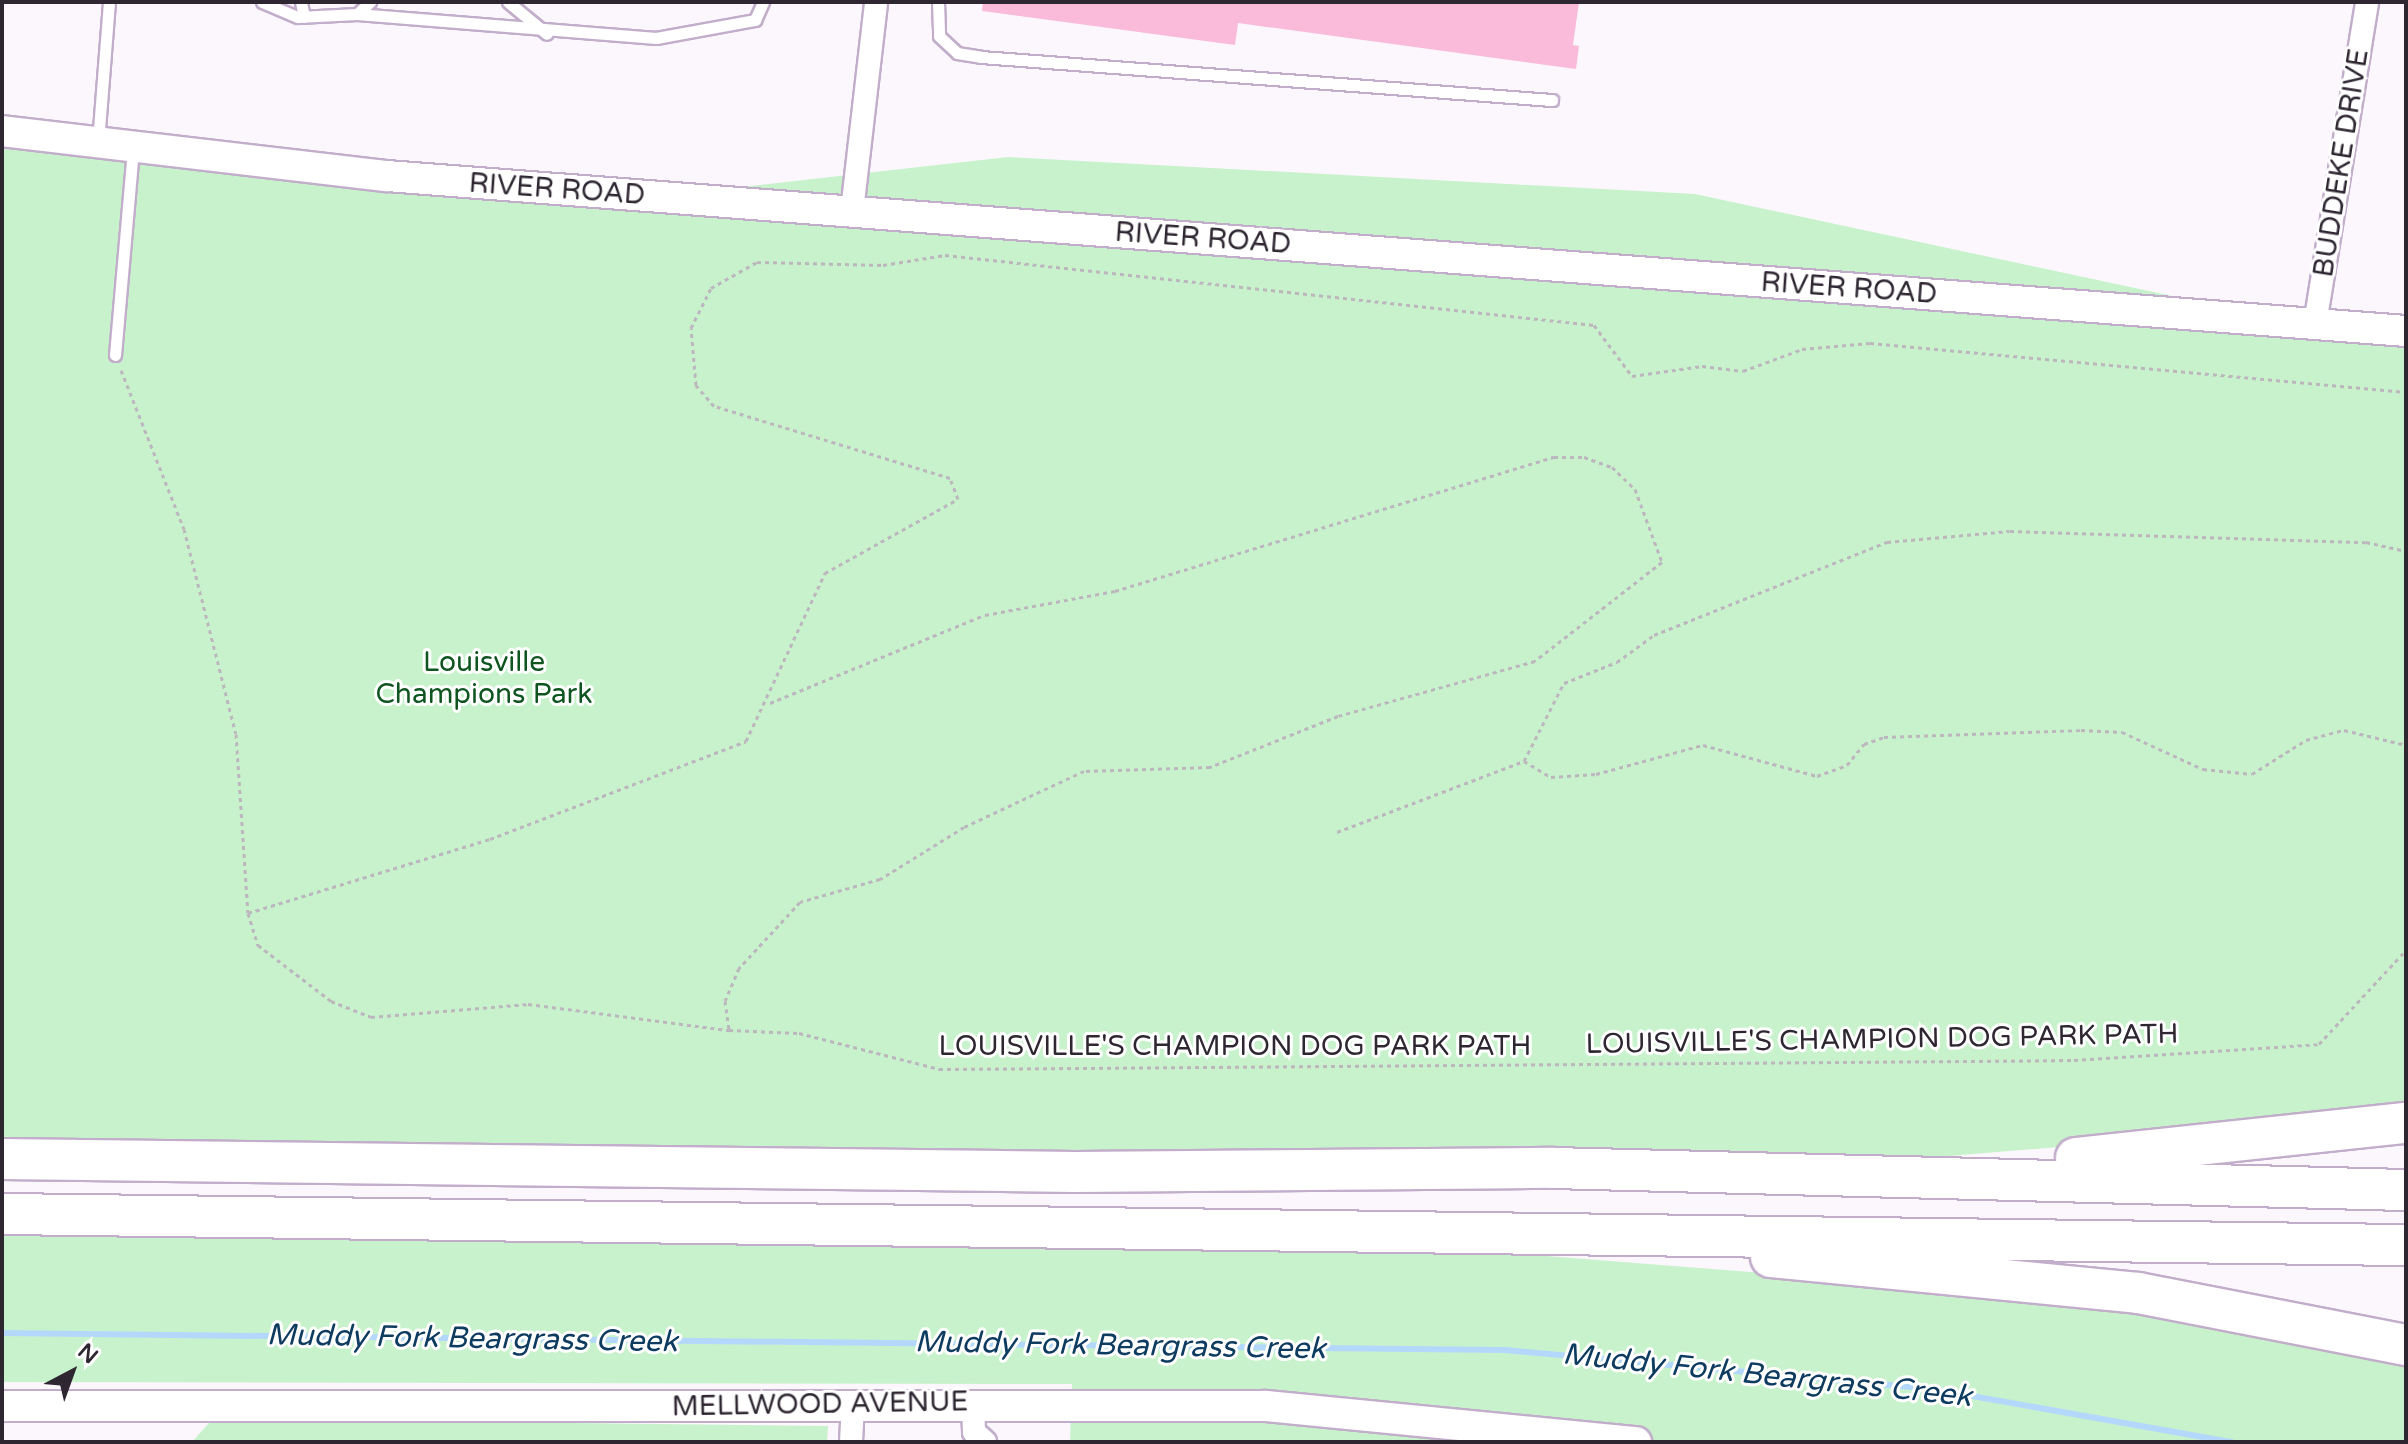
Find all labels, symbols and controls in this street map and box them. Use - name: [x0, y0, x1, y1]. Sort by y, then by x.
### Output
- street label: BUDDEKE DRIVE: [2306, 46, 2376, 280]
- street label: RIVER ROAD: [468, 166, 646, 212]
- street label: RIVER ROAD: [1114, 215, 1292, 261]
- street label: RIVER ROAD: [1760, 265, 1938, 311]
- park label: Louisville Champions Park: [375, 645, 593, 711]
- street label: LOUISVILLE'S CHAMPION DOG PARK PATH: [1585, 1017, 2179, 1061]
- street label: LOUISVILLE'S CHAMPION DOG PARK PATH: [939, 1029, 1531, 1063]
- water label: Muddy Fork Beargrass Creek: [266, 1317, 678, 1361]
- water label: Muddy Fork Beargrass Creek: [914, 1324, 1326, 1368]
- north arrow: [32, 1332, 112, 1412]
- water label: Muddy Fork Beargrass Creek: [1561, 1337, 1973, 1415]
- text: N: [73, 1338, 103, 1369]
- street label: MELLWOOD AVENUE: [671, 1385, 969, 1423]

